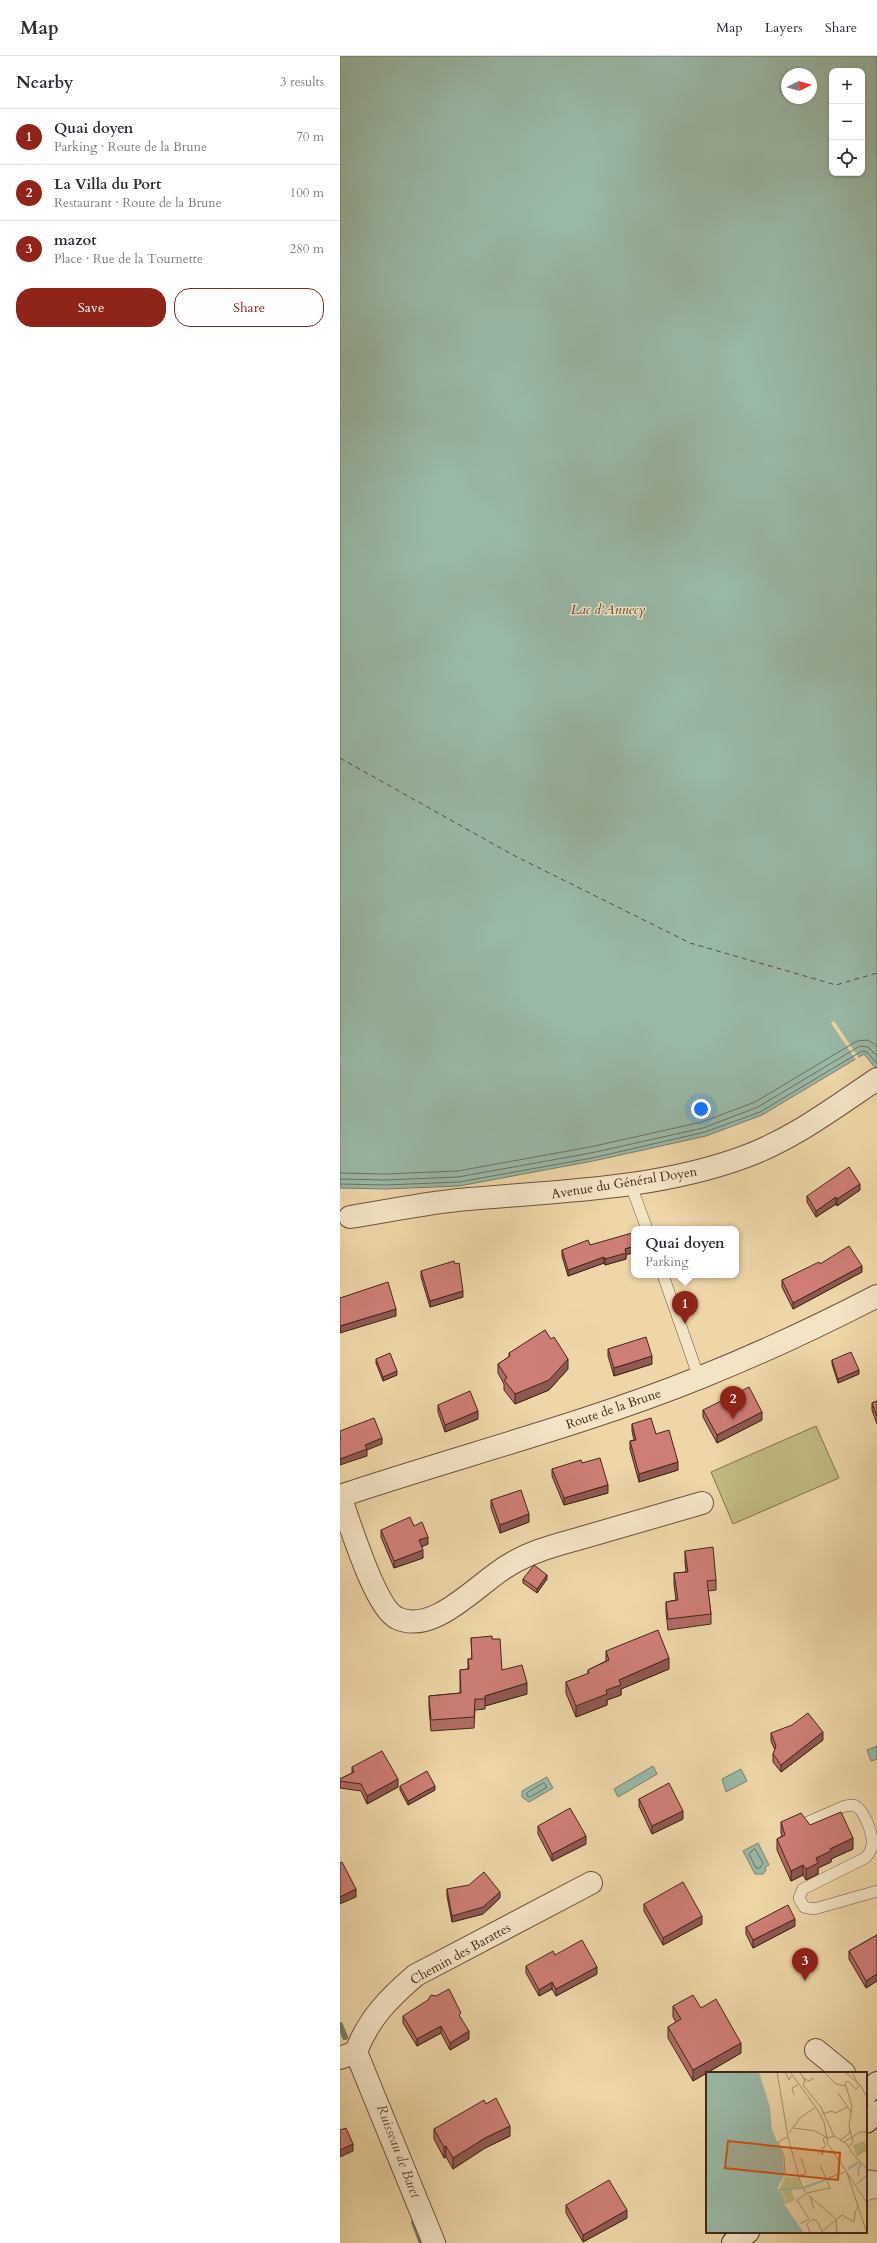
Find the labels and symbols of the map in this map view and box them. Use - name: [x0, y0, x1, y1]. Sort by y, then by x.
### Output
- north arrow: [781, 68, 817, 104]
- water label: Lac d'Annecy: [571, 600, 645, 619]
- your location: [691, 1099, 711, 1119]
- street label: Avenue du Général Doyen: [550, 1162, 699, 1203]
- pin: 1: [672, 1291, 698, 1324]
- street label: Route de la Brune: [563, 1384, 663, 1434]
- pin: 2: [720, 1386, 746, 1419]
- street label: Chemin des Barattes: [407, 1919, 514, 1989]
- pin: 3: [792, 1948, 818, 1981]
- inset map: [706, 2072, 867, 2233]
- water label: Ruisseau de Baret: [372, 2102, 425, 2202]

